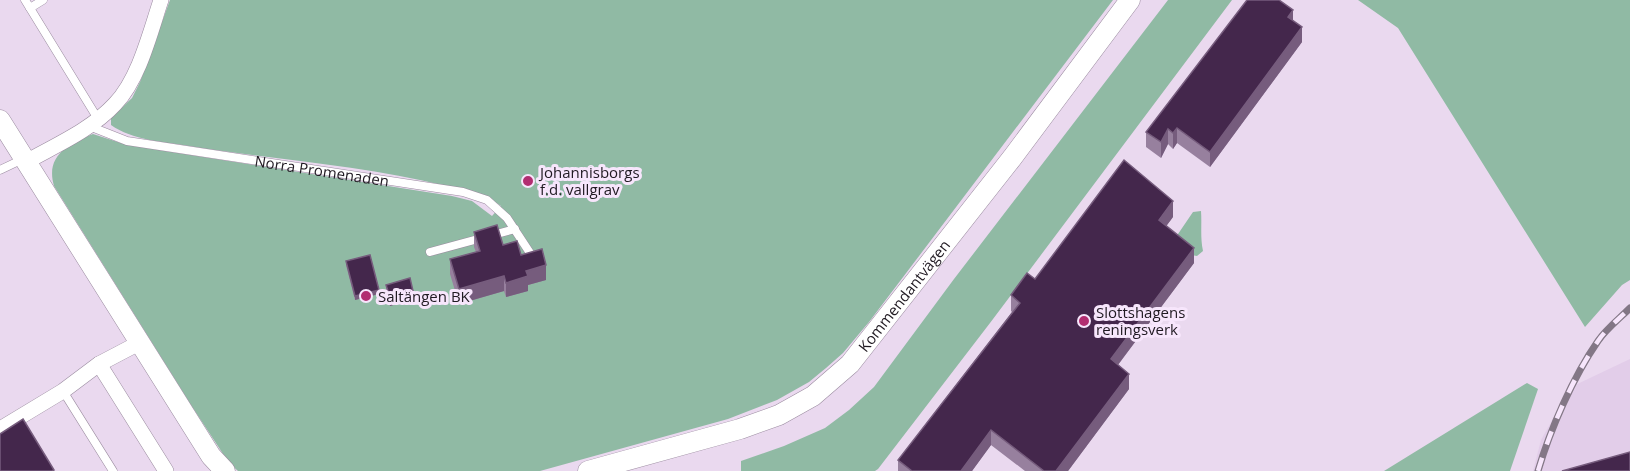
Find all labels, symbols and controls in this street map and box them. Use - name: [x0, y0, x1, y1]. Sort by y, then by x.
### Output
- street label: Norra Promenaden: [253, 151, 391, 191]
- place label: Johannisborgs f.d. vallgrav: [538, 162, 640, 199]
- marker: Johannisborgs f.d. vallgrav: [521, 174, 535, 188]
- street label: Kommendantvägen: [853, 235, 954, 356]
- place label: Saltängen BK: [378, 286, 471, 306]
- marker: Saltängen BK: [359, 289, 373, 303]
- place label: Slottshagens reningsverk: [1096, 302, 1185, 339]
- marker: Slottshagens reningsverk: [1077, 314, 1091, 328]

